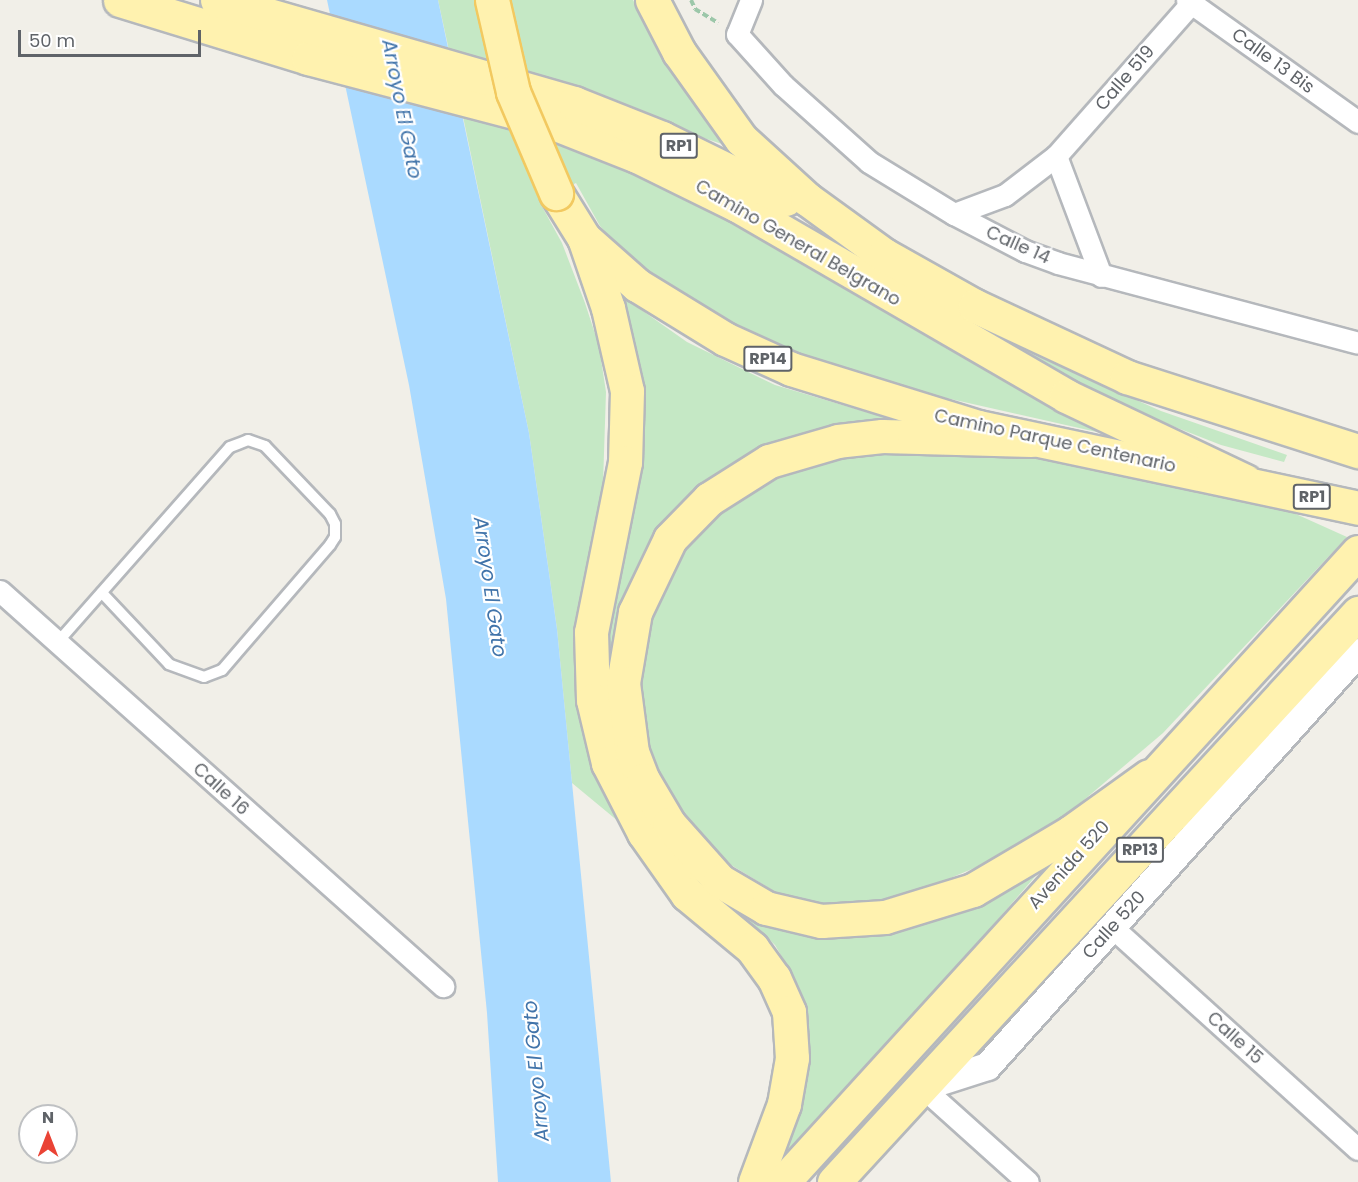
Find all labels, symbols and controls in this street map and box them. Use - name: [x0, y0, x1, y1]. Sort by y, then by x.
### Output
- scale bar: [21, 18, 204, 56]
- street label: Calle 13 Bis: [1227, 24, 1319, 98]
- text: 50 m: [29, 28, 75, 53]
- water label: Arroyo El Gato: [377, 37, 427, 181]
- street label: Calle 519: [1091, 41, 1159, 115]
- road number: RP1: [660, 133, 698, 159]
- street label: Camino General Belgrano: [691, 175, 905, 311]
- street label: Calle 14: [983, 221, 1053, 269]
- road number: RP14: [742, 346, 794, 372]
- street label: Camino Parque Centenario: [932, 405, 1178, 477]
- road number: RP1: [1292, 484, 1332, 510]
- water label: Arroyo El Gato: [468, 515, 512, 659]
- street label: Calle 16: [188, 758, 254, 820]
- street label: Avenida 520: [1024, 816, 1114, 914]
- road number: RP13: [1114, 837, 1166, 863]
- street label: Calle 520: [1078, 887, 1150, 963]
- water label: Arroyo El Gato: [518, 999, 554, 1143]
- street label: Calle 15: [1203, 1007, 1267, 1069]
- north arrow: [18, 1104, 78, 1164]
- text: N: [42, 1106, 54, 1129]

